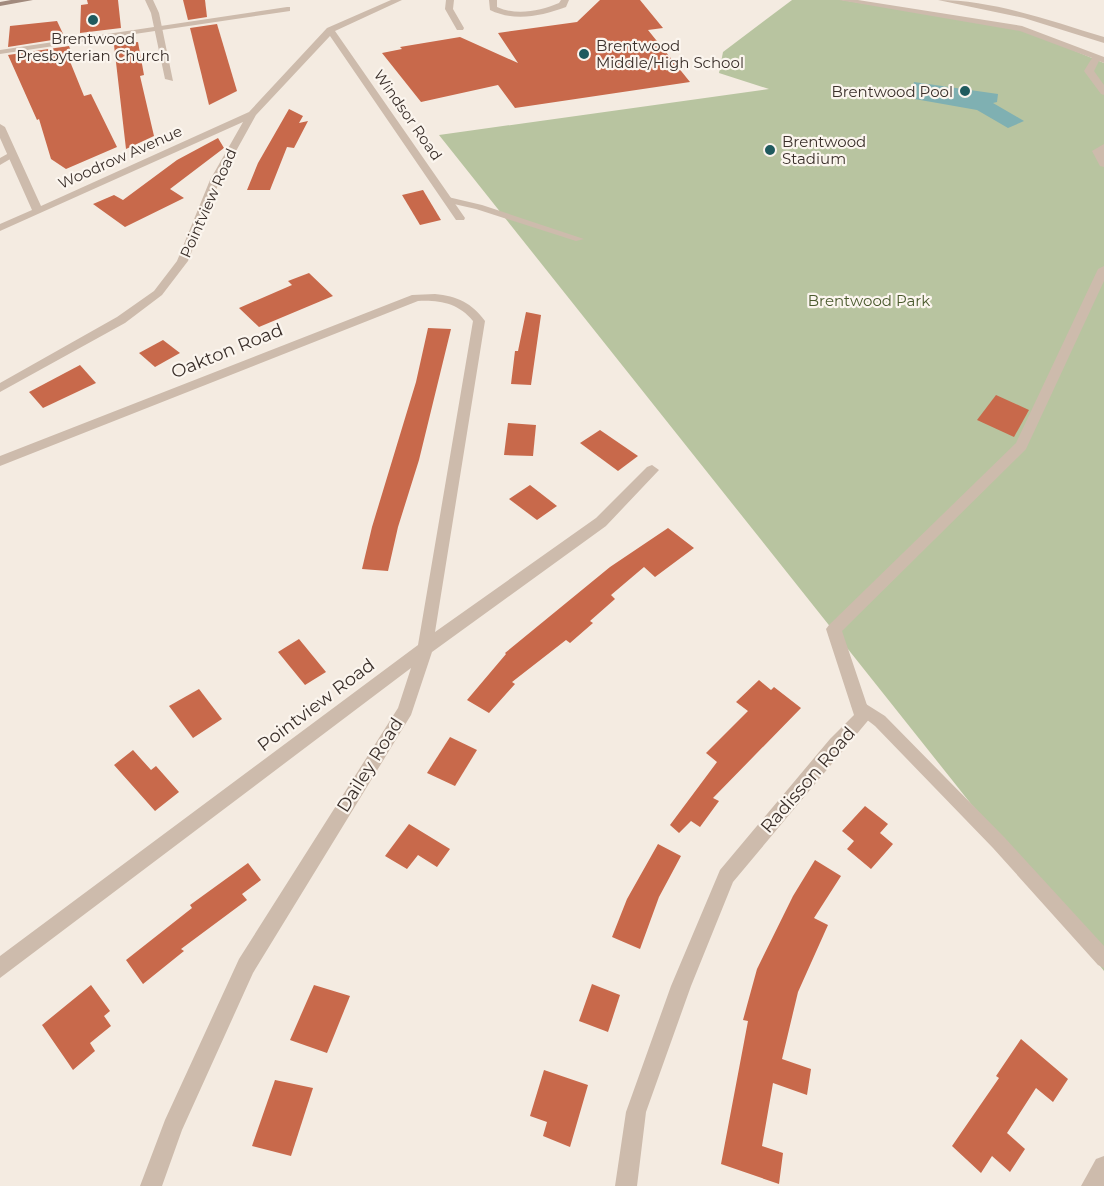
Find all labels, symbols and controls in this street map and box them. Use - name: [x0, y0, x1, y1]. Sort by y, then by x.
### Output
- marker: Brentwood Presbyterian Church: [86, 13, 100, 27]
- place label: Brentwood Presbyterian Church: [16, 29, 170, 65]
- place label: Brentwood Middle/High School: [596, 36, 744, 72]
- marker: Brentwood Middle/High School: [577, 47, 591, 61]
- street label: Windsor Road: [370, 66, 446, 164]
- place label: Brentwood Pool: [831, 82, 953, 101]
- marker: Brentwood Pool: [958, 84, 972, 98]
- street label: Woodrow Avenue: [55, 121, 185, 193]
- place label: Brentwood Stadium: [782, 132, 866, 168]
- marker: Brentwood Stadium: [763, 143, 777, 157]
- street label: Pointview Road: [175, 145, 241, 261]
- park label: Brentwood Park: [808, 291, 930, 310]
- street label: Oakton Road: [168, 319, 286, 383]
- street label: Pointview Road: [253, 654, 379, 756]
- street label: Dailey Road: [332, 714, 408, 816]
- street label: Radisson Road: [756, 722, 860, 838]

